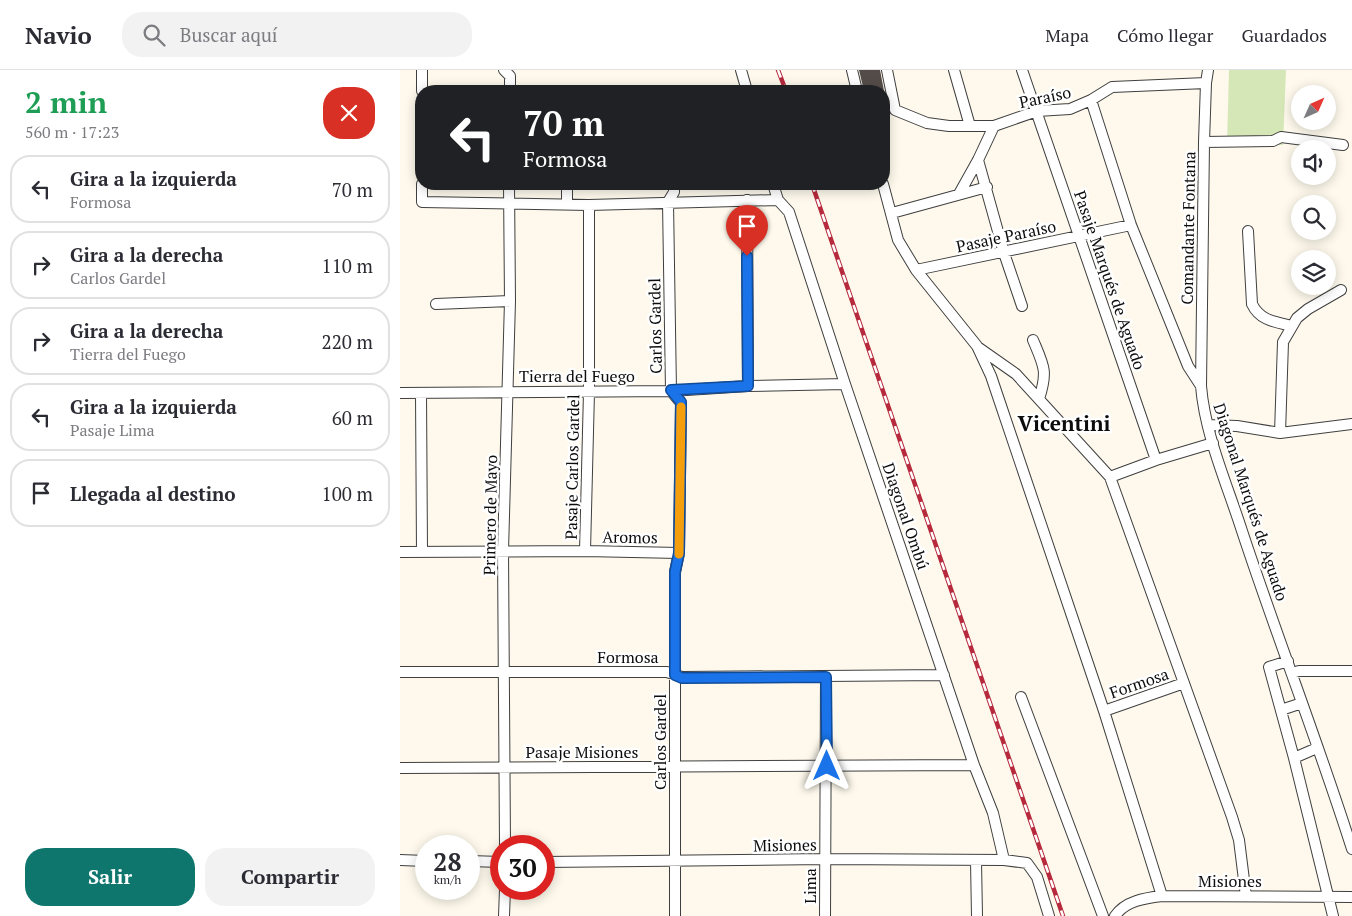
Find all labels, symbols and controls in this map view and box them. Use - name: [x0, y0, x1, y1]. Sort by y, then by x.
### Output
- search box: [122, 12, 472, 57]
- text: Navio: [25, 19, 92, 51]
- icon: search: [140, 21, 168, 49]
- text: Buscar aquí: [180, 22, 278, 47]
- text: Mapa: [1045, 23, 1089, 47]
- text: Cómo llegar: [1117, 23, 1213, 47]
- text: Guardados: [1241, 23, 1327, 47]
- street label: Paraíso: [1017, 81, 1073, 113]
- text: 2 min: [25, 82, 107, 122]
- north arrow: [1291, 85, 1336, 130]
- map controls: [1291, 85, 1336, 295]
- button: close: [323, 87, 375, 139]
- text: 70 m: [523, 100, 604, 146]
- icon: left: [440, 105, 505, 170]
- text: 560 m · 17:23: [25, 121, 119, 143]
- button: sound: [1291, 140, 1336, 185]
- text: Formosa: [523, 144, 607, 173]
- street label: Comandante Fontana: [1176, 151, 1200, 305]
- text: Gira a la izquierda: [70, 166, 237, 191]
- icon: left: [27, 175, 55, 203]
- text: 70 m: [332, 177, 373, 202]
- street label: Pasaje Marqués de Aguado: [1069, 187, 1151, 373]
- text: Formosa: [70, 191, 131, 213]
- button: search: [1291, 195, 1336, 240]
- pin: [726, 205, 768, 256]
- icon: arrive: [733, 212, 761, 240]
- street label: Pasaje Paraíso: [954, 215, 1058, 257]
- text: Gira a la derecha: [70, 242, 223, 267]
- button: layers: [1291, 250, 1336, 295]
- icon: right: [27, 251, 55, 279]
- text: 110 m: [322, 253, 373, 278]
- text: Carlos Gardel: [70, 267, 166, 289]
- street label: Carlos Gardel: [643, 278, 667, 374]
- text: Gira a la derecha: [70, 318, 223, 343]
- icon: right: [27, 327, 55, 355]
- text: 220 m: [322, 329, 373, 354]
- text: Tierra del Fuego: [70, 343, 186, 365]
- street label: Tierra del Fuego: [519, 365, 635, 387]
- text: Gira a la izquierda: [70, 394, 237, 419]
- street label: Pasaje Carlos Gardel: [560, 394, 584, 540]
- street label: Diagonal Marqués de Aguado: [1209, 400, 1293, 604]
- icon: left: [27, 403, 55, 431]
- text: 60 m: [332, 405, 373, 430]
- district label: Vicentini: [1018, 409, 1110, 437]
- text: Pasaje Lima: [70, 419, 155, 441]
- street label: Primero de Mayo: [478, 454, 502, 575]
- street label: Diagonal Ombú: [877, 460, 935, 572]
- icon: arrive: [27, 479, 55, 507]
- text: Llegada al destino: [70, 481, 236, 506]
- text: 100 m: [322, 481, 373, 506]
- street label: Aromos: [602, 526, 658, 548]
- street label: Formosa: [597, 646, 659, 668]
- street label: Formosa: [1106, 663, 1172, 703]
- street label: Carlos Gardel: [649, 694, 671, 790]
- position arrow: [800, 739, 852, 791]
- street label: Pasaje Misiones: [526, 741, 639, 763]
- street label: Misiones: [753, 833, 817, 857]
- speed limit sign: 30: [490, 835, 555, 900]
- text: 28: [433, 845, 462, 878]
- button: Salir: [25, 848, 195, 906]
- button: Compartir: [205, 848, 375, 906]
- street label: Lima: [799, 868, 821, 904]
- street label: Misiones: [1198, 870, 1262, 892]
- text: km/h: [434, 872, 461, 887]

